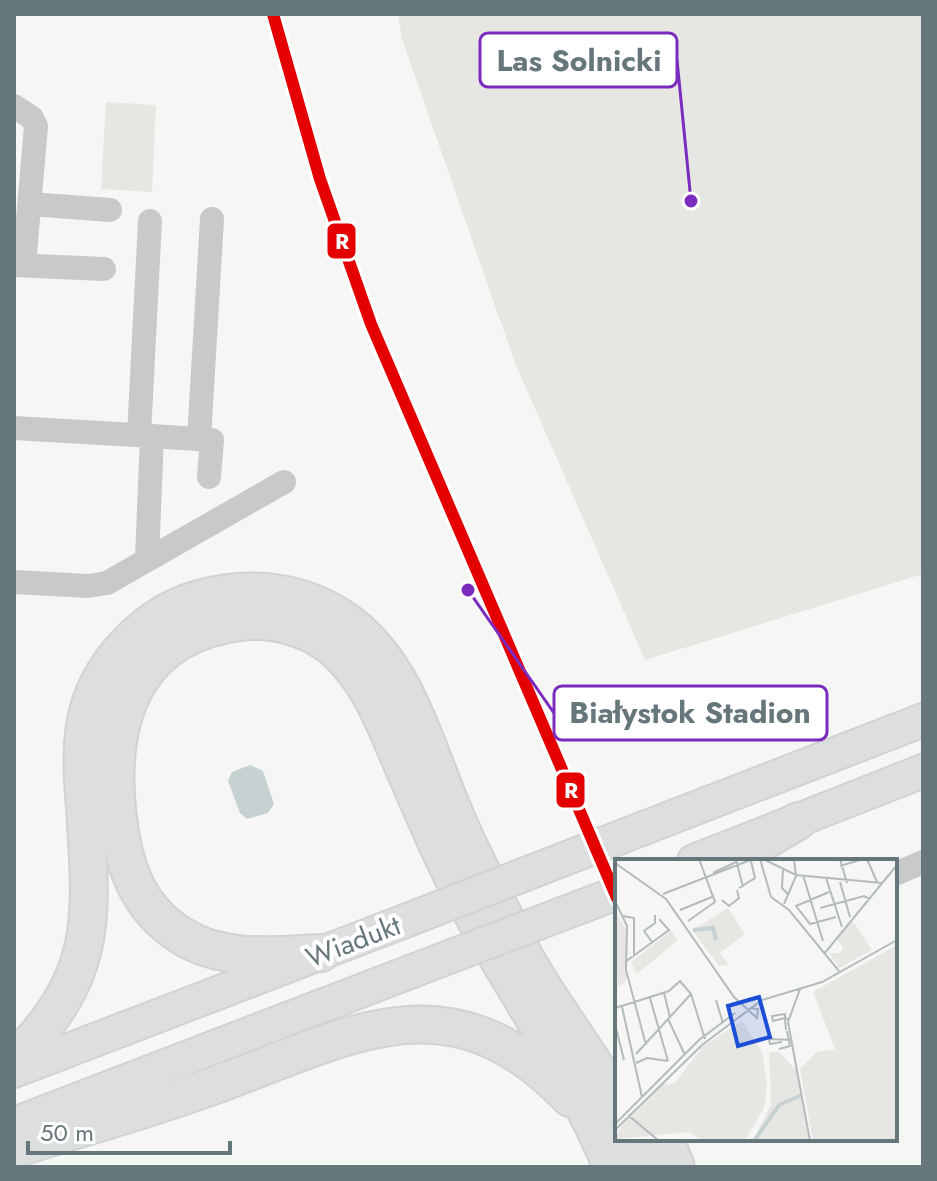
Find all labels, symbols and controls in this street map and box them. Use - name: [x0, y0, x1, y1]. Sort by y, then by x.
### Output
- callout: Las Solnicki: [480, 33, 677, 87]
- text: Las Solnicki: [496, 39, 662, 82]
- line badge: R: [326, 222, 357, 260]
- text: R: [335, 225, 350, 257]
- callout: Białystok Stadion: [554, 686, 827, 740]
- text: Białystok Stadion: [569, 691, 811, 734]
- line badge: R: [555, 771, 586, 809]
- text: R: [564, 774, 579, 806]
- inset map: [615, 859, 897, 1141]
- street label: Wiadukt: [300, 905, 407, 978]
- scale bar: [28, 1105, 230, 1155]
- text: 50 m: [40, 1115, 94, 1150]

